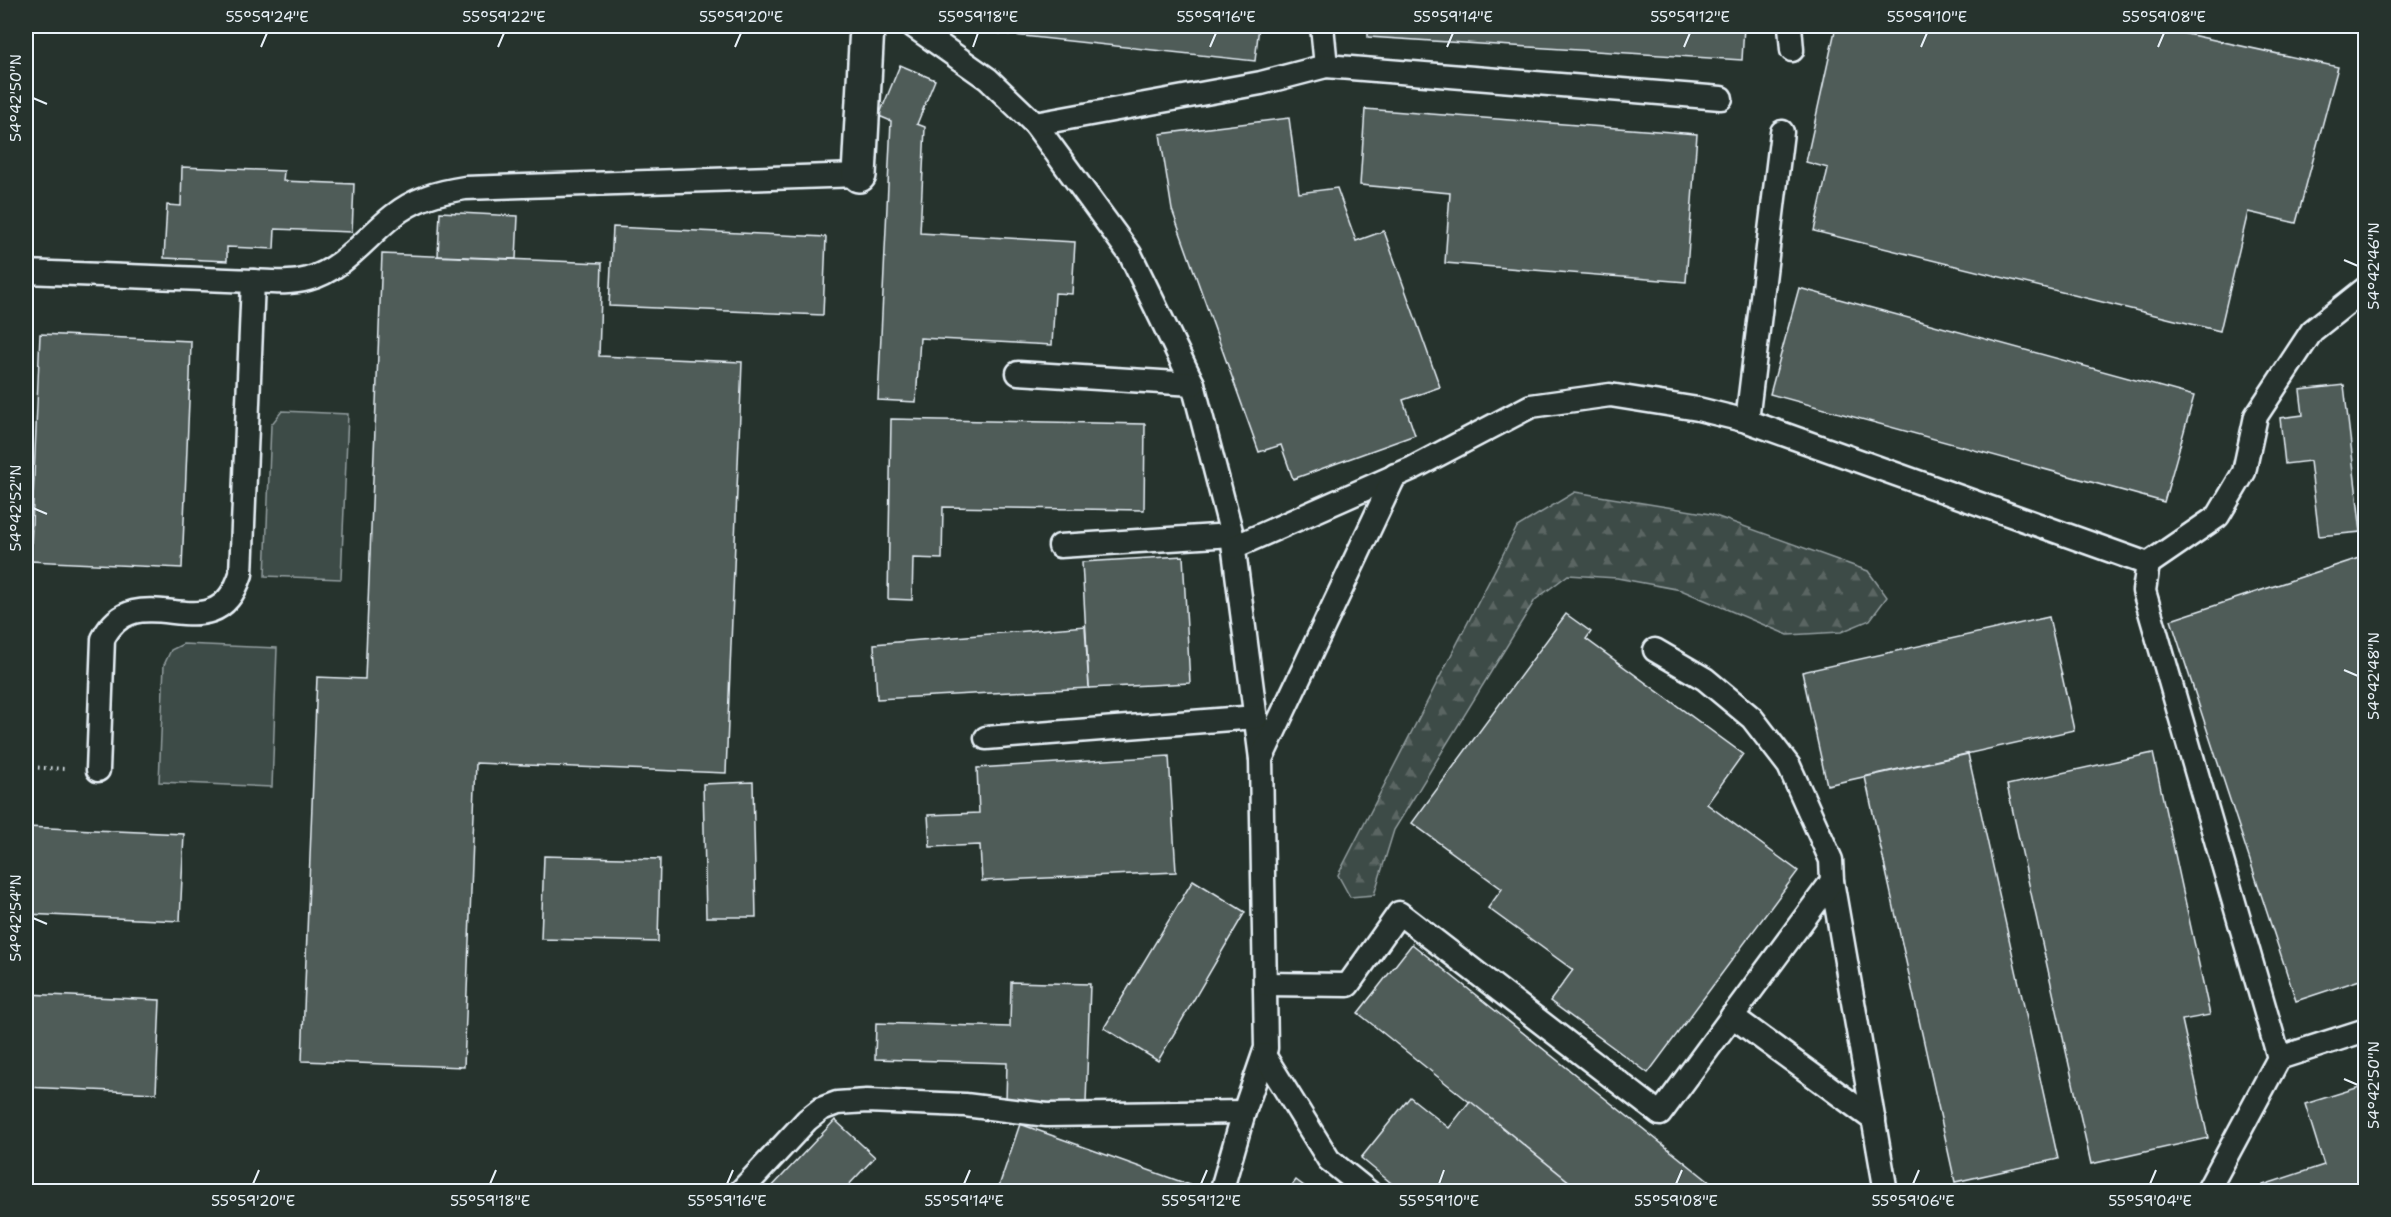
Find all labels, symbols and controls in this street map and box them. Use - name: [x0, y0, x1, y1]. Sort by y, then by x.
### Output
- text: 55°59'24"E: [225, 7, 309, 27]
- text: 55°59'22"E: [462, 7, 546, 27]
- text: 55°59'20"E: [699, 7, 783, 27]
- text: 55°59'18"E: [938, 7, 1018, 27]
- text: 55°59'16"E: [1176, 7, 1256, 27]
- text: 55°59'14"E: [1413, 7, 1493, 27]
- text: 55°59'12"E: [1650, 7, 1730, 27]
- text: 55°59'10"E: [1887, 7, 1967, 27]
- text: 55°59'08"E: [2122, 7, 2206, 27]
- text: 54°42'50"N: [6, 54, 26, 142]
- text: 54°42'46"N: [2364, 222, 2384, 310]
- text: 54°42'52"N: [6, 465, 26, 551]
- text: 54°42'48"N: [2364, 632, 2384, 720]
- text: 54°42'54"N: [6, 874, 26, 962]
- text: 54°42'50"N: [2364, 1041, 2384, 1129]
- text: 55°59'20"E: [211, 1191, 295, 1211]
- text: 55°59'18"E: [450, 1191, 530, 1211]
- text: 55°59'16"E: [687, 1191, 767, 1211]
- text: 55°59'14"E: [924, 1191, 1004, 1211]
- text: 55°59'12"E: [1161, 1191, 1241, 1211]
- text: 55°59'10"E: [1399, 1191, 1479, 1211]
- text: 55°59'08"E: [1634, 1191, 1718, 1211]
- text: 55°59'06"E: [1871, 1191, 1955, 1211]
- text: 55°59'04"E: [2108, 1191, 2192, 1211]

